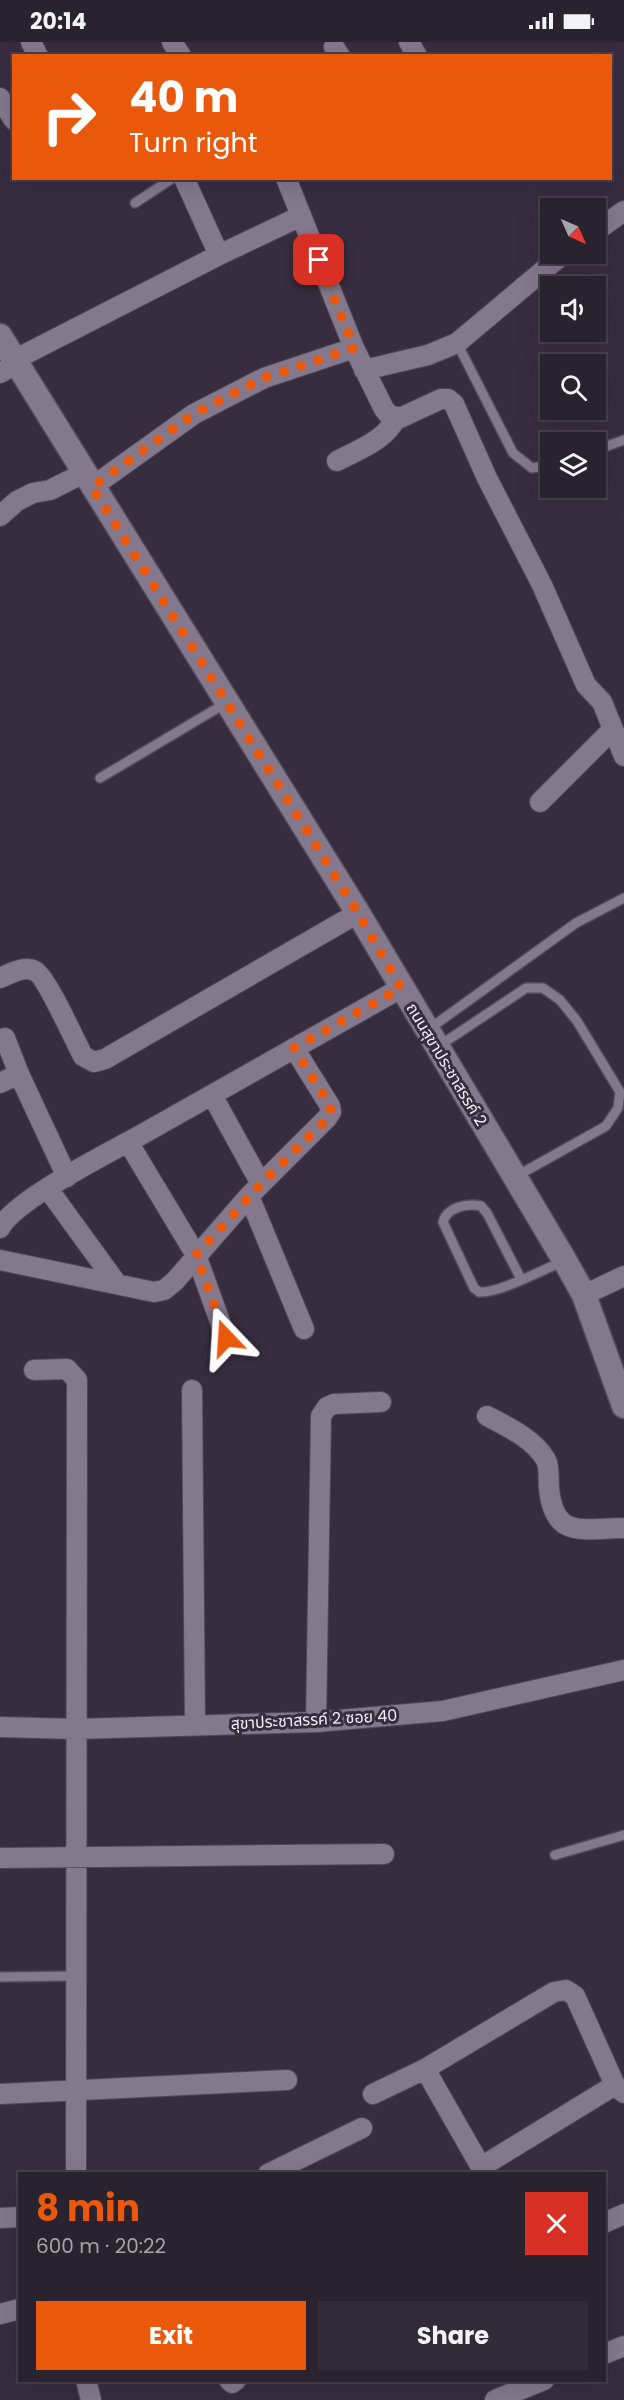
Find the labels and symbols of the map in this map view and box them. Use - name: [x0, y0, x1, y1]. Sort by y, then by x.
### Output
- north arrow: [540, 198, 606, 264]
- pin: [293, 234, 344, 285]
- street label: ถนนสุขาประชาสรรค์ 2: [401, 998, 492, 1130]
- position arrow: [194, 1306, 258, 1370]
- street label: สุขาประชาสรรค์ 2 ซอย 40: [230, 1704, 398, 1735]

